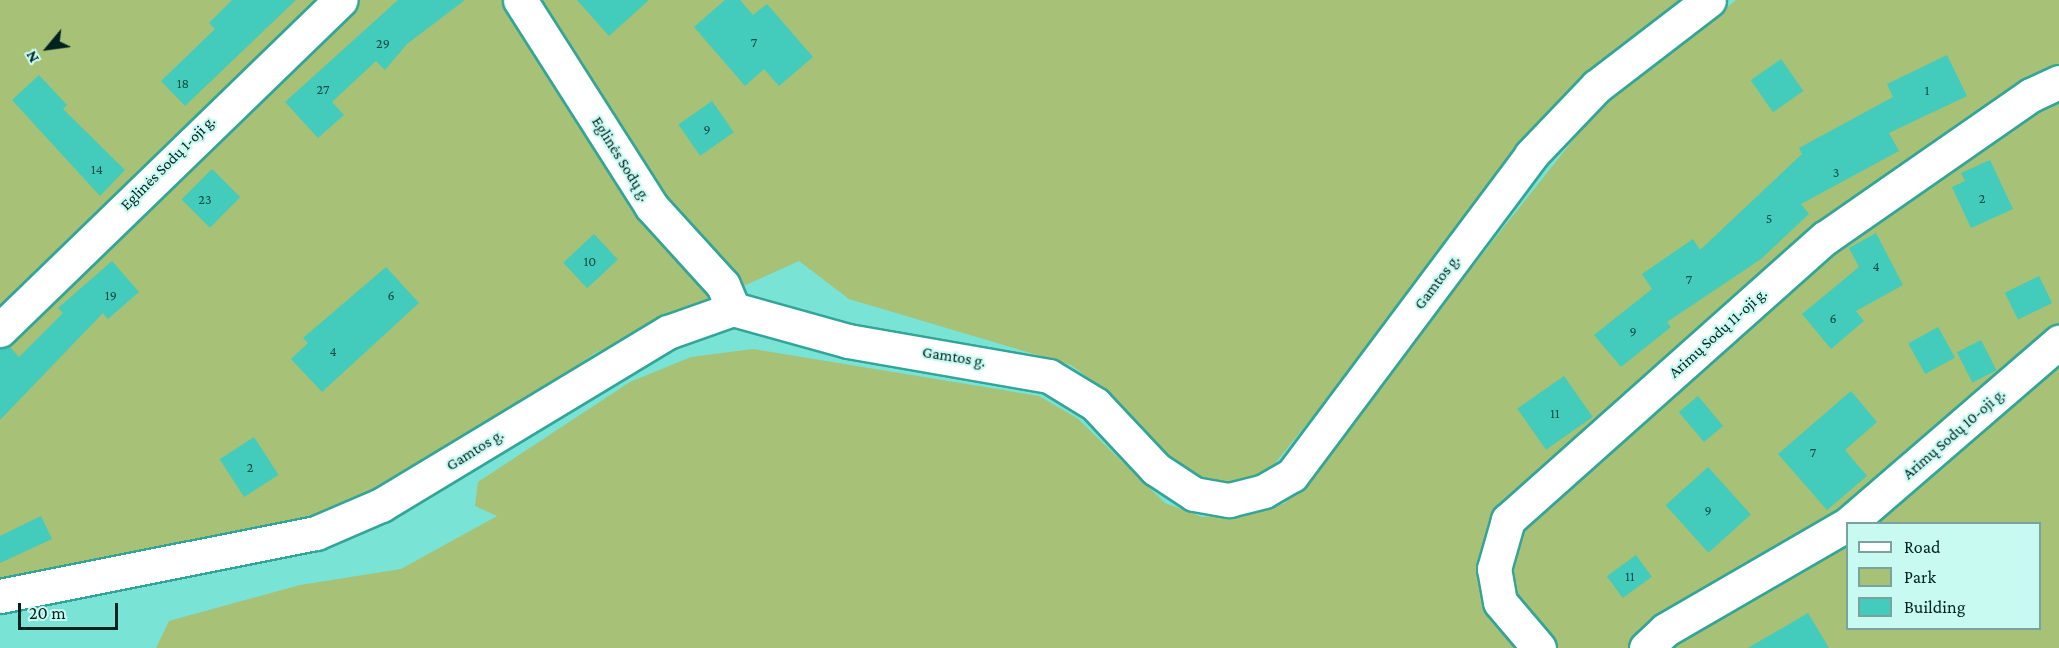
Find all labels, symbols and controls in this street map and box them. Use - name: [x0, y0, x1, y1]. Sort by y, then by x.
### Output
- north arrow: [18, 18, 78, 78]
- house number: 7: [751, 34, 757, 50]
- house number: 29: [376, 35, 390, 51]
- text: N: [22, 48, 42, 66]
- house number: 18: [177, 75, 189, 91]
- house number: 27: [317, 81, 329, 97]
- house number: 1: [1925, 82, 1929, 98]
- street label: Eglinės Sodų 1-oji g.: [116, 111, 220, 215]
- street label: Eglinės Sodų g.: [587, 113, 655, 205]
- house number: 9: [703, 121, 711, 137]
- house number: 14: [91, 161, 103, 177]
- house number: 3: [1833, 164, 1839, 180]
- house number: 2: [1979, 190, 1985, 206]
- house number: 23: [198, 191, 212, 207]
- house number: 5: [1766, 210, 1772, 226]
- street label: Gamtos g.: [1410, 251, 1464, 313]
- house number: 10: [584, 253, 596, 269]
- house number: 4: [1872, 258, 1880, 274]
- house number: 7: [1686, 271, 1692, 287]
- street label: Arimų Sodų 11-oji g.: [1665, 284, 1771, 382]
- house number: 19: [105, 287, 117, 303]
- house number: 6: [387, 287, 395, 303]
- house number: 6: [1829, 310, 1837, 326]
- house number: 9: [1629, 323, 1637, 339]
- house number: 4: [329, 343, 337, 359]
- street label: Gamtos g.: [921, 343, 987, 371]
- street label: Arimų Sodų 10-oji g.: [1899, 384, 2009, 484]
- house number: 11: [1550, 405, 1560, 421]
- street label: Gamtos g.: [443, 425, 507, 475]
- house number: 7: [1810, 444, 1816, 460]
- house number: 2: [247, 459, 253, 475]
- house number: 9: [1704, 502, 1712, 518]
- legend: [1846, 522, 2041, 630]
- text: Road: [1904, 537, 1941, 557]
- text: Park: [1904, 567, 1936, 587]
- house number: 11: [1625, 568, 1635, 584]
- scale bar: [21, 591, 122, 629]
- text: Building: [1904, 597, 1965, 617]
- text: 20 m: [29, 603, 66, 623]

